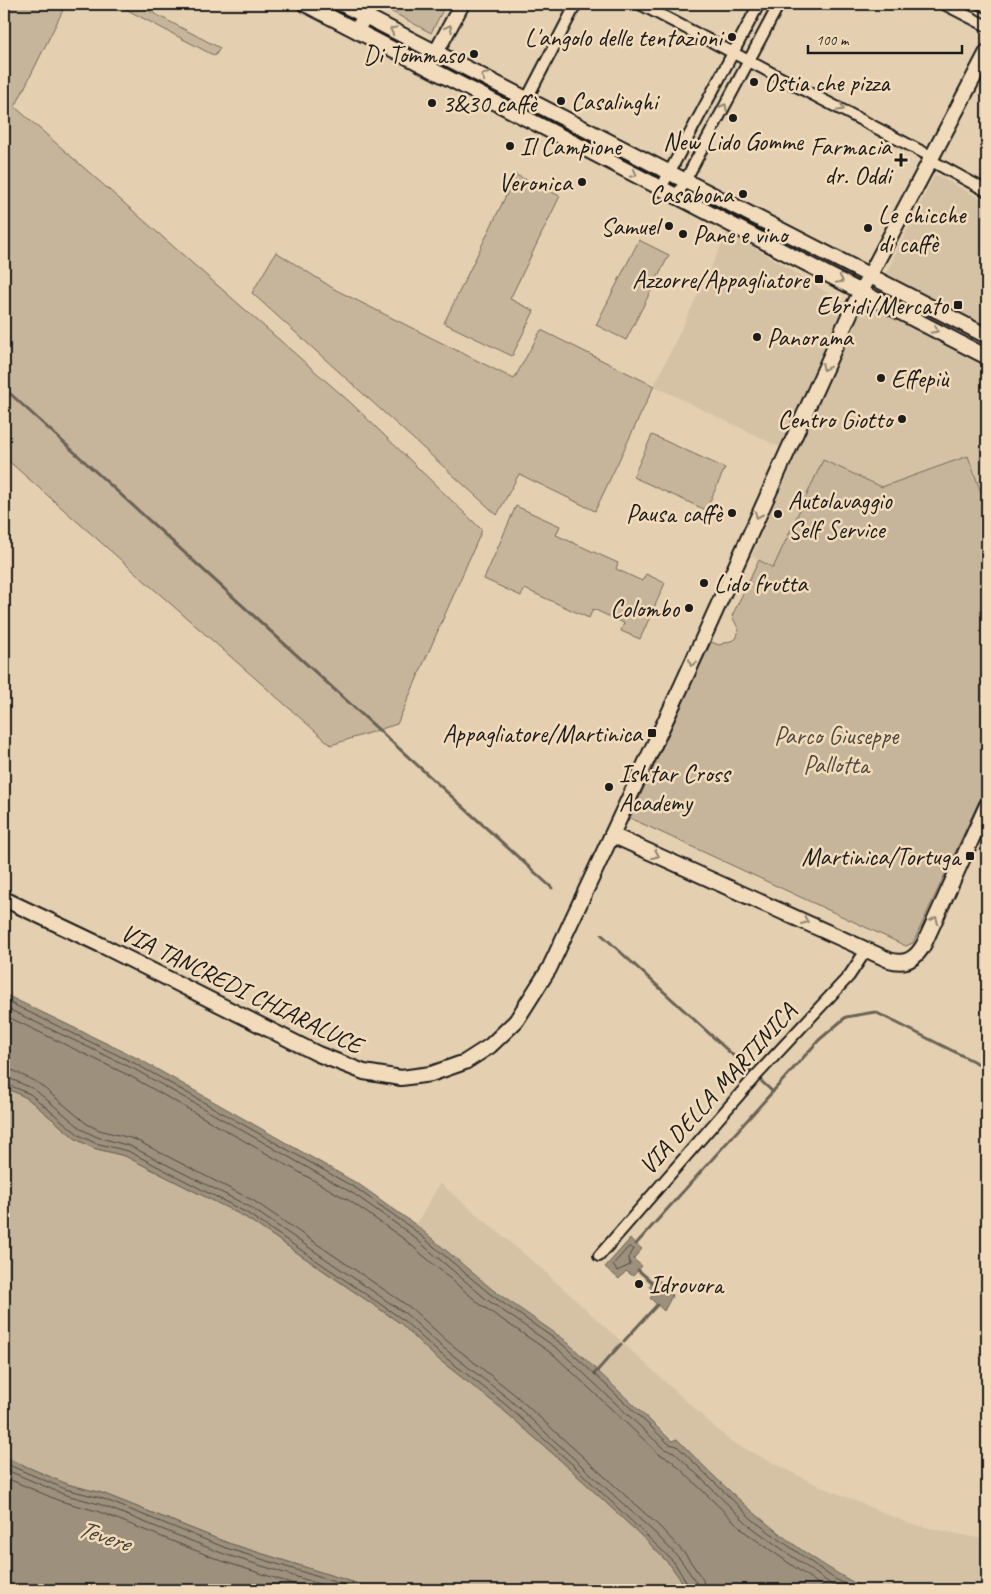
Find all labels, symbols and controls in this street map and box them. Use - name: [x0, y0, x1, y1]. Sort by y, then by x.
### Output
- place label: L'angolo delle tentazioni: [525, 22, 725, 54]
- scale bar: [808, 22, 962, 54]
- one-way arrow: [443, 24, 453, 33]
- one-way arrow: [389, 26, 398, 36]
- marker: L'angolo delle tentazioni: [726, 31, 738, 43]
- text: 100 m: [816, 31, 850, 50]
- place label: Di Tommaso: [363, 39, 465, 71]
- marker: Di Tommaso: [468, 48, 480, 60]
- place label: Ostia che pizza: [764, 67, 891, 99]
- one-way arrow: [480, 72, 489, 82]
- marker: Ostia che pizza: [748, 76, 760, 88]
- place label: Casalinghi: [571, 86, 661, 118]
- place label: 3&30 caffè: [442, 88, 538, 120]
- marker: Casalinghi: [555, 95, 567, 107]
- marker: 3&30 caffè: [426, 97, 438, 109]
- one-way arrow: [836, 102, 845, 112]
- one-way arrow: [718, 103, 728, 112]
- marker: New Lido Gomme: [727, 112, 739, 124]
- place label: New Lido Gomme: [663, 126, 805, 158]
- place label: Il Campione: [520, 131, 623, 163]
- place label: Farmacia dr. Oddi: [810, 131, 894, 192]
- marker: Il Campione: [504, 140, 516, 152]
- marker: Farmacia dr. Oddi: [895, 154, 907, 166]
- place label: Veronica: [498, 167, 574, 199]
- one-way arrow: [628, 168, 637, 178]
- marker: Veronica: [576, 176, 588, 188]
- place label: Casabona: [650, 179, 735, 211]
- marker: Casabona: [737, 188, 749, 200]
- place label: Le chicche di caffè: [878, 199, 967, 260]
- place label: Samuel: [601, 211, 664, 243]
- place label: Pane e vino: [693, 219, 790, 251]
- marker: Samuel: [663, 220, 675, 232]
- marker: Le chicche di caffè: [862, 222, 874, 234]
- marker: Pane e vino: [677, 228, 689, 240]
- place label: Azzorre/Appagliatore: [632, 264, 811, 296]
- marker: Azzorre/Appagliatore: [813, 273, 825, 285]
- one-way arrow: [835, 274, 844, 284]
- place label: Ebridi/Mercato: [816, 290, 949, 322]
- marker: Ebridi/Mercato: [952, 299, 964, 311]
- place label: Panorama: [767, 322, 855, 354]
- one-way arrow: [930, 324, 939, 334]
- marker: Panorama: [751, 331, 763, 343]
- one-way arrow: [821, 362, 832, 371]
- place label: Effepiù: [891, 363, 950, 395]
- marker: Effepiù: [875, 372, 887, 384]
- place label: Centro Giotto: [778, 404, 895, 436]
- marker: Centro Giotto: [896, 413, 908, 425]
- place label: Autolavaggio Self Service: [788, 485, 893, 546]
- place label: Pausa caffè: [626, 498, 724, 530]
- marker: Pausa caffè: [726, 507, 738, 519]
- marker: Autolavaggio Self Service: [772, 508, 784, 520]
- one-way arrow: [754, 510, 765, 519]
- place label: Lido frutta: [714, 568, 809, 600]
- marker: Lido frutta: [698, 577, 710, 589]
- place label: Colombo: [610, 593, 680, 625]
- marker: Colombo: [683, 602, 695, 614]
- one-way arrow: [687, 658, 698, 667]
- place label: Appagliatore/Martinica: [443, 718, 644, 750]
- park label: Parco Giuseppe Pallotta: [774, 720, 900, 781]
- marker: Appagliatore/Martinica: [646, 727, 658, 739]
- place label: Ishtar Cross Academy: [619, 758, 732, 819]
- marker: Ishtar Cross Academy: [603, 781, 615, 793]
- place label: Martinica/Tortuga: [801, 841, 963, 873]
- one-way arrow: [651, 849, 660, 860]
- marker: Martinica/Tortuga: [964, 850, 976, 862]
- one-way arrow: [800, 915, 809, 926]
- one-way arrow: [929, 916, 940, 925]
- street label: VIA TANCREDI CHIARALUCE: [116, 917, 370, 1063]
- street label: VIA DELLA MARTINICA: [632, 996, 804, 1181]
- place label: Idrovora: [649, 1269, 726, 1301]
- marker: Idrovora: [633, 1278, 645, 1290]
- water label: Tevere: [74, 1512, 137, 1560]

